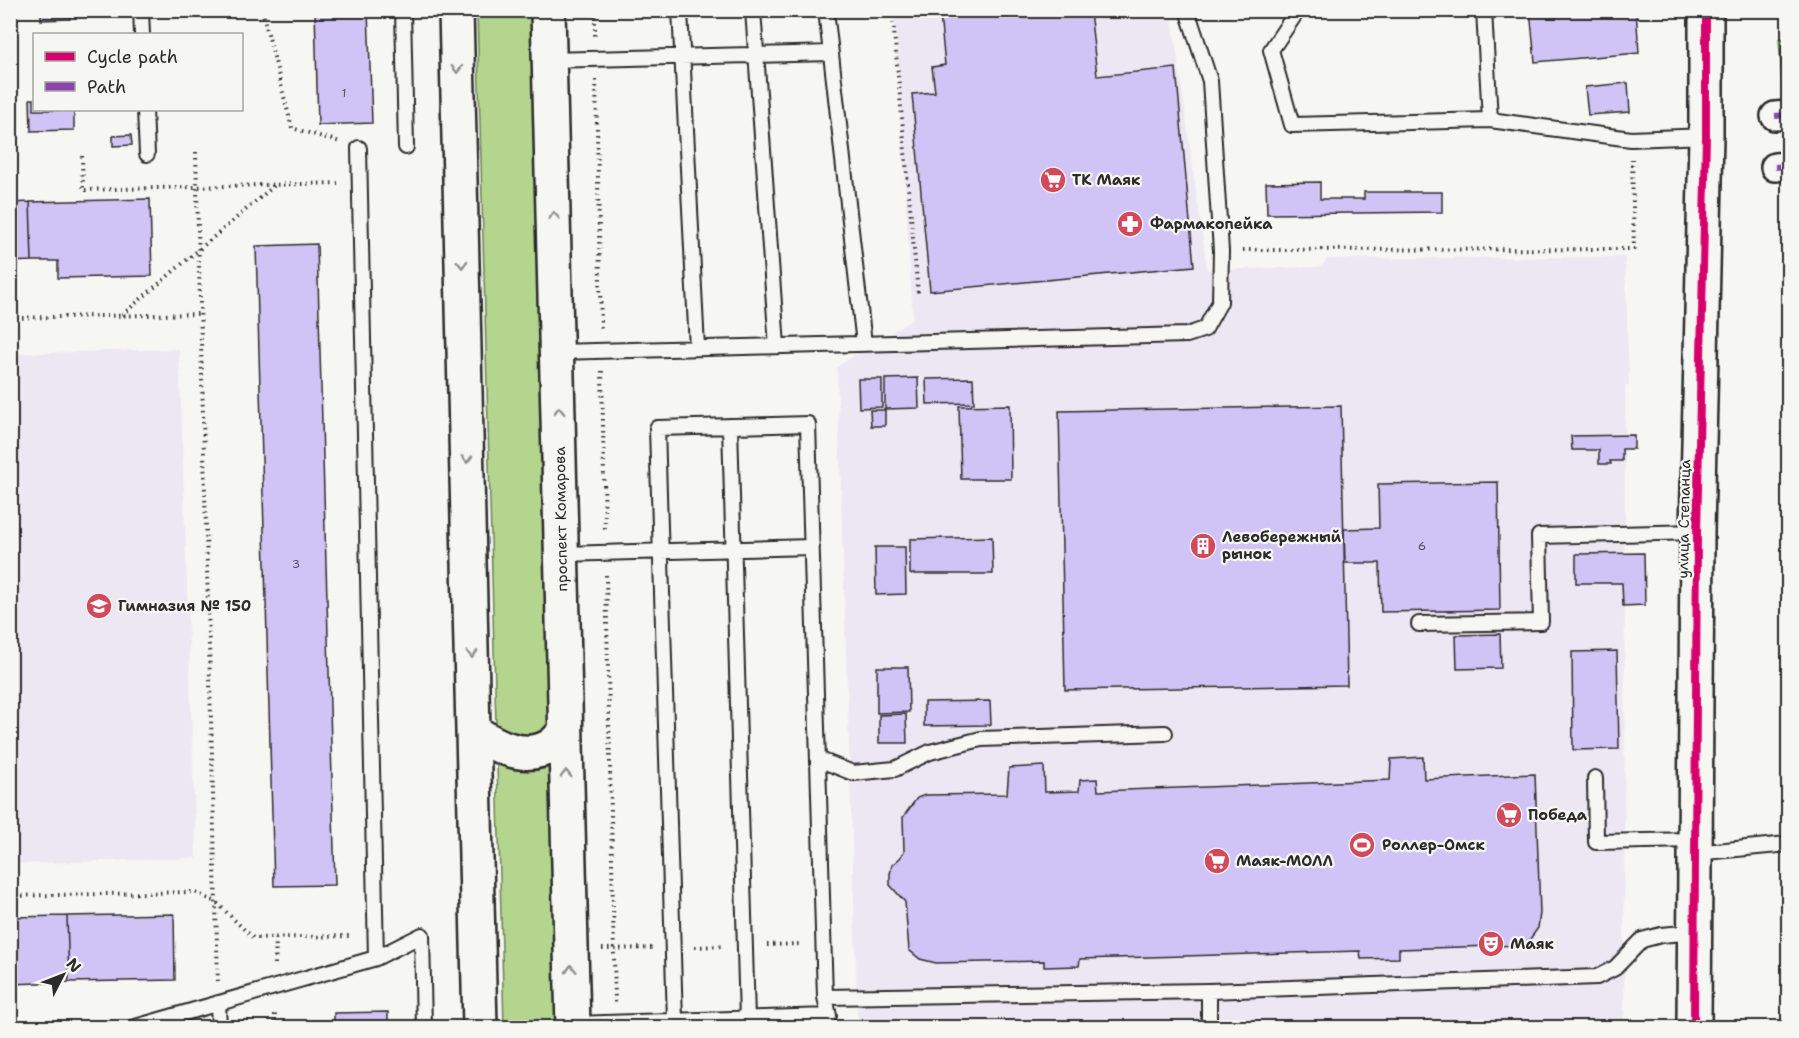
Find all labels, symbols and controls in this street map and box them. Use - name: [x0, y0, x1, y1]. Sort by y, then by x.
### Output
- legend: [33, 33, 243, 111]
- text: Cycle path: [87, 45, 178, 69]
- one-way arrow: [451, 64, 463, 73]
- text: Path: [87, 75, 126, 99]
- house number: 1: [341, 85, 347, 101]
- supermarket icon: ТК Маяк: [1038, 165, 1068, 195]
- place label: ТК Маяк: [1072, 170, 1141, 190]
- pharmacy icon: Фармакопейка: [1115, 209, 1145, 239]
- one-way arrow: [547, 212, 560, 221]
- place label: Фармакопейка: [1150, 214, 1273, 234]
- one-way arrow: [456, 259, 468, 268]
- one-way arrow: [553, 407, 565, 416]
- street label: проспект Комарова: [550, 446, 572, 592]
- one-way arrow: [460, 454, 473, 463]
- street label: улица Степанца: [1673, 458, 1695, 579]
- place label: Левобережный рынок: [1222, 527, 1342, 564]
- building icon: Левобережный рынок: [1188, 531, 1218, 561]
- house number: 6: [1418, 538, 1426, 554]
- house number: 3: [292, 556, 300, 572]
- school or university icon: Гимназия № 150: [84, 591, 114, 621]
- place label: Гимназия № 150: [118, 596, 251, 616]
- one-way arrow: [465, 649, 478, 658]
- one-way arrow: [560, 770, 573, 779]
- supermarket icon: Победа: [1494, 800, 1524, 830]
- place label: Победа: [1528, 805, 1588, 825]
- sports icon: Роллер-Омск: [1347, 830, 1377, 860]
- place label: Роллер-Омск: [1382, 835, 1485, 855]
- supermarket icon: Маяк-МОЛЛ: [1202, 846, 1232, 876]
- place label: Маяк-МОЛЛ: [1236, 851, 1333, 871]
- theatre icon: Маяк: [1476, 929, 1506, 959]
- place label: Маяк: [1510, 934, 1554, 954]
- north arrow: [33, 945, 93, 1005]
- text: N: [62, 954, 86, 977]
- one-way arrow: [565, 965, 578, 974]

